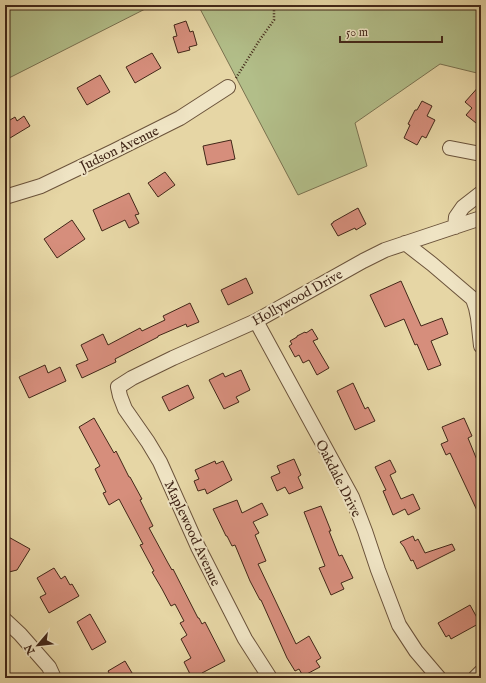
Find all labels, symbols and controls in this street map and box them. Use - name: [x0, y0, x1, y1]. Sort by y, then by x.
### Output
- scale bar: [340, 18, 442, 44]
- text: 50 m: [346, 25, 368, 40]
- street label: Judson Avenue: [75, 122, 162, 177]
- street label: Hollywood Drive: [249, 265, 347, 330]
- street label: Oakdale Drive: [311, 437, 366, 521]
- street label: Maplewood Avenue: [160, 478, 225, 590]
- north arrow: [18, 625, 58, 665]
- text: N: [21, 641, 39, 658]

